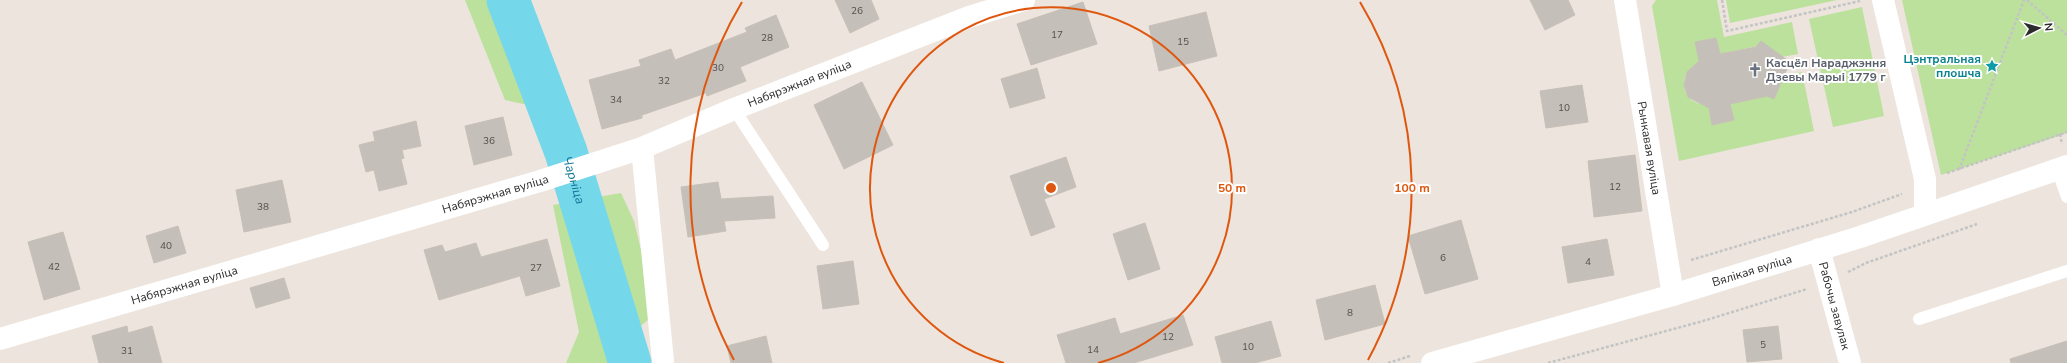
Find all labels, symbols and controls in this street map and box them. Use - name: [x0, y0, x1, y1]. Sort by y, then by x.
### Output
- house number: 26: [851, 4, 863, 18]
- north arrow: [2019, 8, 2059, 48]
- text: N: [2041, 22, 2056, 32]
- house number: 17: [1051, 28, 1063, 42]
- house number: 28: [761, 31, 773, 45]
- house number: 15: [1177, 35, 1189, 49]
- place label: Цэнтральная плошча: [1903, 51, 1981, 81]
- place label: Касцёл Нараджэння Дзевы Марыі 1779 г: [1766, 55, 1886, 85]
- street label: Набярэжная вуліца: [745, 56, 854, 111]
- place icon: Цэнтральная плошча: [1984, 58, 2000, 74]
- house number: 30: [712, 61, 724, 75]
- church icon: Касцёл Нараджэння Дзевы Марыі 1779 г: [1747, 62, 1763, 78]
- house number: 32: [658, 74, 670, 88]
- house number: 34: [610, 93, 622, 107]
- street label: Рынкавая вуліца: [1634, 100, 1665, 196]
- house number: 10: [1558, 101, 1570, 115]
- house number: 36: [483, 134, 495, 148]
- water label: Чарніца: [558, 154, 589, 206]
- street label: Набярэжная вуліца: [440, 171, 551, 217]
- text: 50 m: [1218, 180, 1246, 196]
- text: 100 m: [1394, 180, 1430, 196]
- house number: 12: [1609, 180, 1621, 194]
- centre of rings: [1044, 181, 1058, 195]
- house number: 38: [257, 200, 269, 214]
- house number: 40: [160, 239, 172, 253]
- house number: 6: [1440, 251, 1446, 265]
- street label: Вялікая вуліца: [1710, 251, 1794, 290]
- house number: 4: [1585, 255, 1591, 269]
- house number: 42: [48, 260, 60, 274]
- street label: Рабочы завулак: [1815, 260, 1854, 352]
- house number: 27: [530, 261, 542, 275]
- street label: Набярэжная вуліца: [129, 262, 239, 308]
- house number: 8: [1347, 306, 1353, 320]
- house number: 12: [1162, 330, 1174, 344]
- house number: 5: [1760, 338, 1766, 352]
- house number: 10: [1242, 340, 1254, 354]
- house number: 14: [1087, 343, 1099, 357]
- house number: 31: [121, 344, 133, 358]

